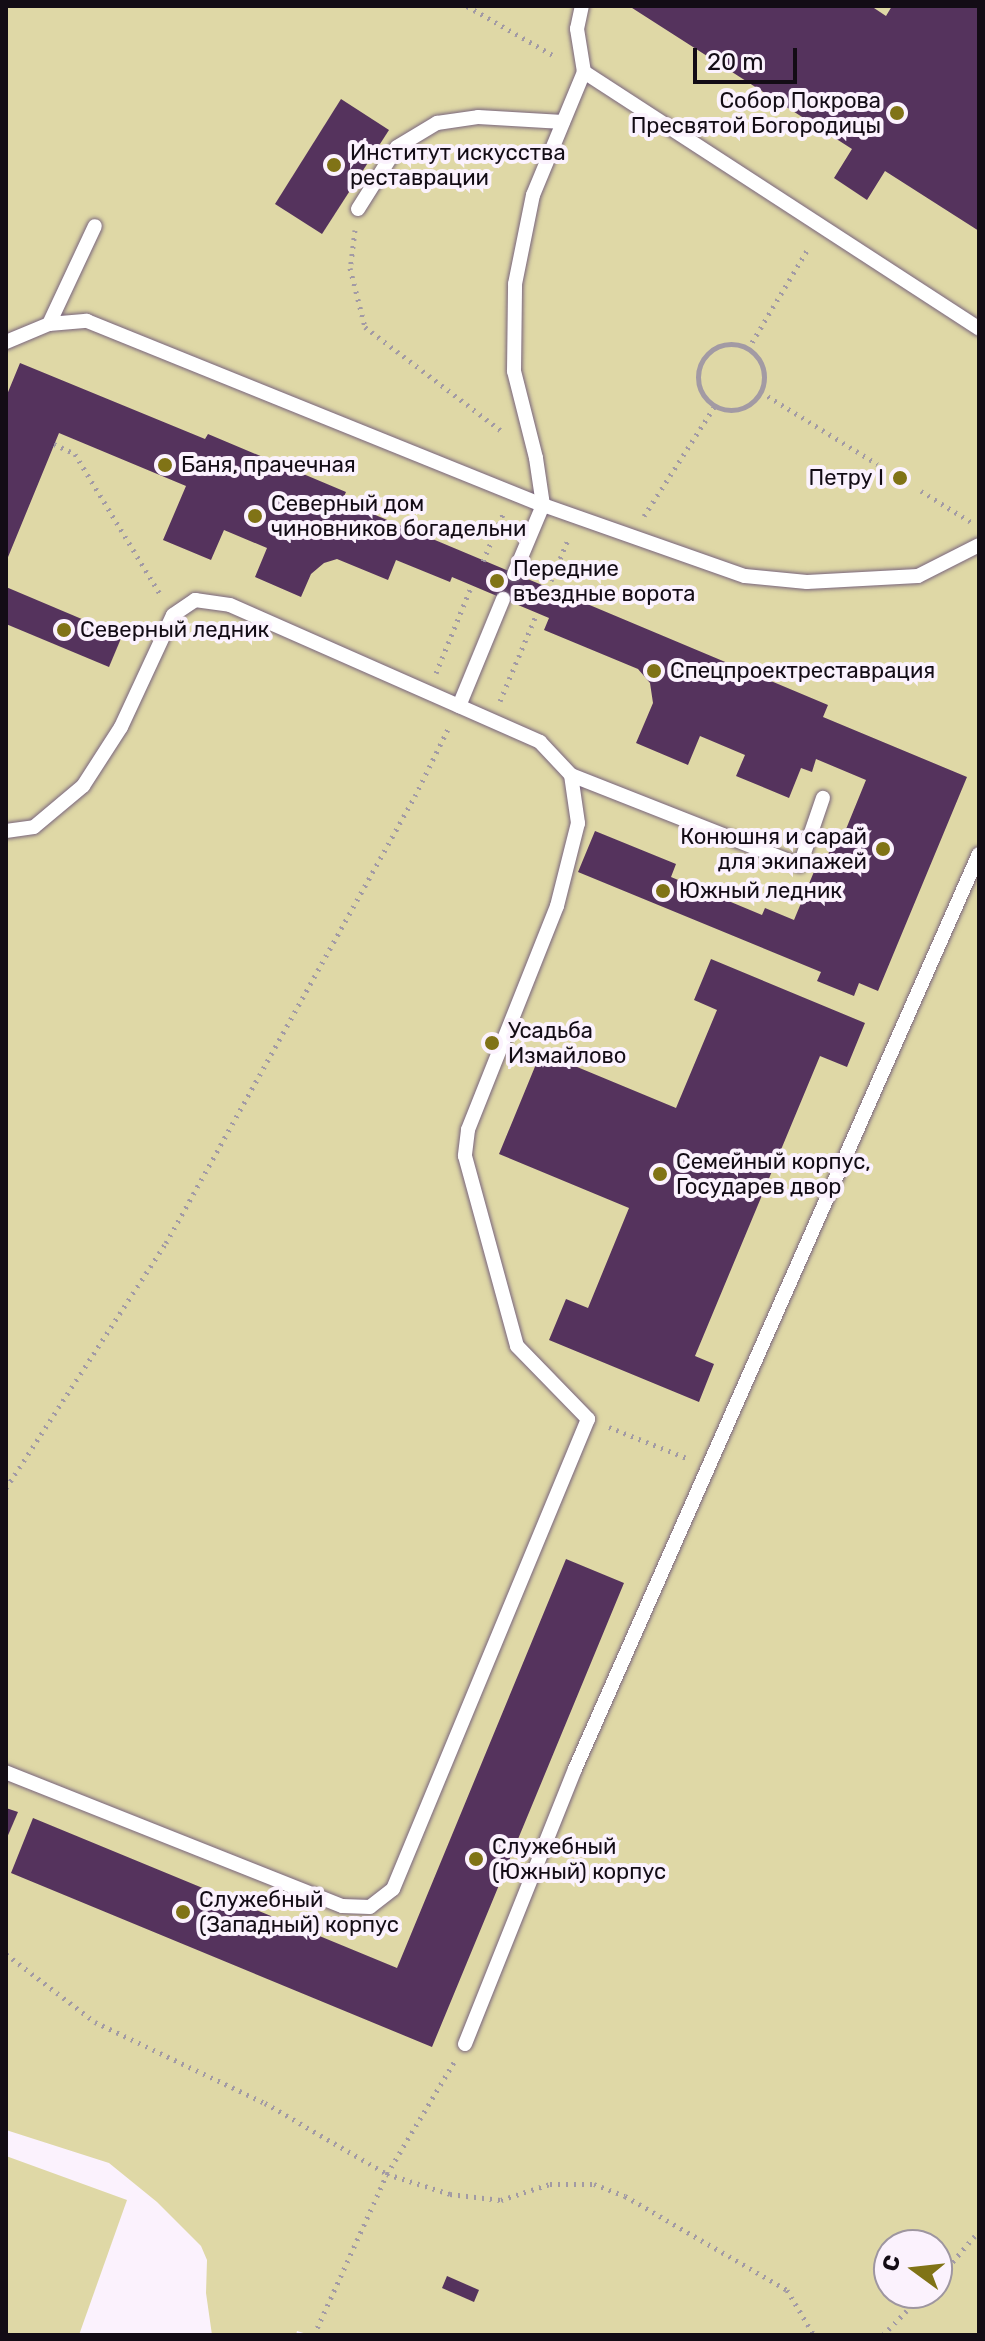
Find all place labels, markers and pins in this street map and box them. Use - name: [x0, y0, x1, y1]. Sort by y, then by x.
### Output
- place label: Собор Покрова Пресвятой Богородицы: [631, 87, 881, 138]
- marker: Собор Покрова Пресвятой Богородицы: [888, 104, 906, 122]
- place label: Институт искусства реставрации: [350, 139, 566, 190]
- marker: Институт искусства реставрации: [325, 156, 343, 174]
- place label: Баня, прачечная: [181, 452, 356, 478]
- marker: Баня, прачечная: [156, 456, 174, 474]
- place label: Петру I: [809, 465, 884, 491]
- marker: Петру I: [891, 469, 909, 487]
- place label: Северный дом чиновников богадельни: [271, 490, 526, 542]
- marker: Северный дом чиновников богадельни: [246, 507, 264, 525]
- place label: Передние въездные ворота: [513, 555, 696, 606]
- marker: Передние въездные ворота: [488, 572, 506, 590]
- place label: Северный ледник: [80, 617, 269, 643]
- marker: Северный ледник: [55, 621, 73, 639]
- place label: Спецпроектреставрация: [670, 658, 935, 684]
- marker: Спецпроектреставрация: [645, 662, 663, 680]
- place label: Конюшня и сарай для экипажей: [680, 823, 867, 874]
- marker: Конюшня и сарай для экипажей: [874, 840, 892, 858]
- place label: Южный ледник: [679, 878, 842, 904]
- marker: Южный ледник: [654, 882, 672, 900]
- place label: Усадьба Измайлово: [508, 1017, 626, 1068]
- marker: Усадьба Измайлово: [483, 1034, 501, 1052]
- place label: Семейный корпус, Государев двор: [676, 1148, 871, 1200]
- marker: Семейный корпус, Государев двор: [651, 1165, 669, 1183]
- place label: Служебный (Южный) корпус: [492, 1833, 666, 1884]
- marker: Служебный (Южный) корпус: [467, 1850, 485, 1868]
- place label: Служебный (Западный) корпус: [199, 1886, 399, 1938]
- marker: Служебный (Западный) корпус: [174, 1903, 192, 1921]

